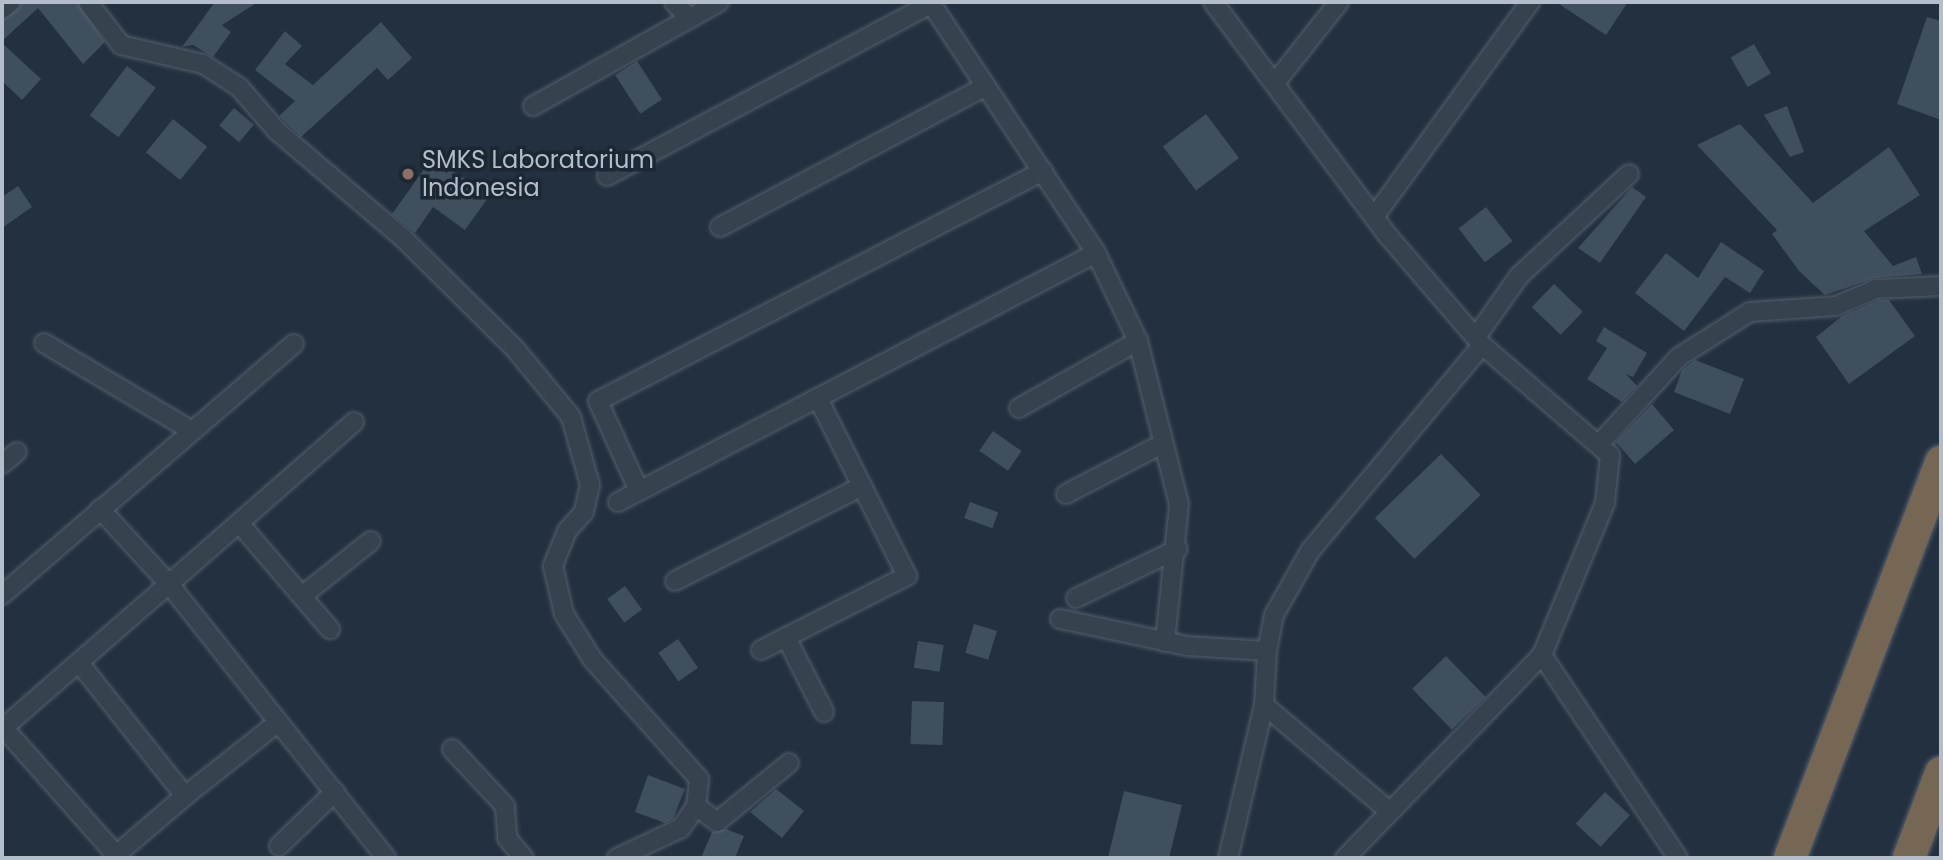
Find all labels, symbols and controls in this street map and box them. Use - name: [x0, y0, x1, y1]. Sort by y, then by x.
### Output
- place label: SMKS Laboratorium Indonesia: [422, 146, 654, 202]
- marker: SMKS Laboratorium Indonesia: [400, 166, 416, 182]

